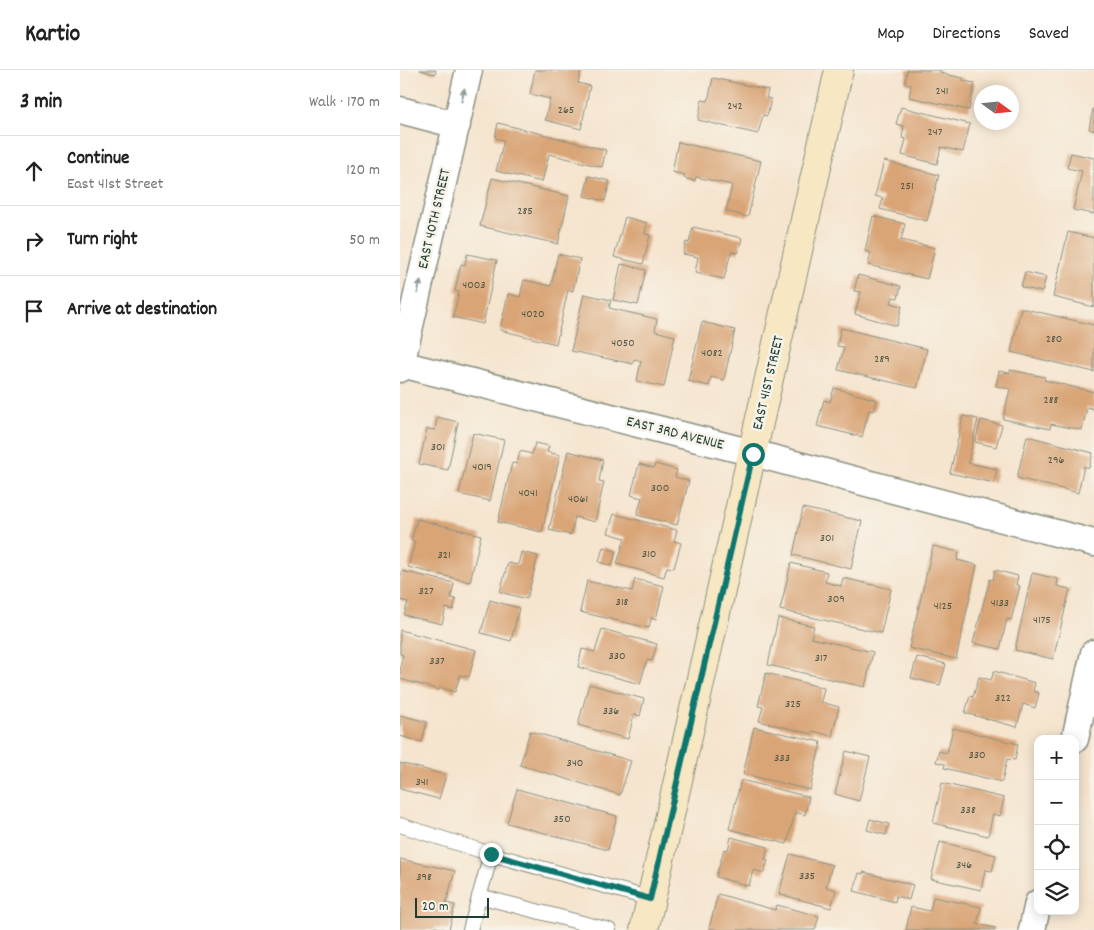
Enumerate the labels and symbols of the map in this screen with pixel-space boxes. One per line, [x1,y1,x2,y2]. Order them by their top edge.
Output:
house number: 241 [936,83,948,100]
north arrow [974,85,1019,130]
one-way arrow [460,86,468,102]
house number: 242 [727,98,743,115]
house number: 265 [558,102,574,119]
house number: 247 [928,124,943,141]
street label: EAST 40TH STREET [413,167,457,271]
house number: 251 [900,178,914,195]
house number: 285 [517,203,533,220]
house number: 4003 [462,277,486,294]
one-way arrow [415,279,423,295]
house number: 4020 [521,306,545,323]
house number: 280 [1046,331,1062,348]
street label: EAST 41ST STREET [747,334,791,432]
house number: 4050 [611,335,635,352]
house number: 4082 [701,345,723,362]
house number: 289 [874,351,890,368]
house number: 288 [1044,392,1059,409]
street label: EAST 3RD AVENUE [624,411,726,457]
house number: 301 [431,439,445,456]
route start [742,443,765,466]
house number: 296 [1048,452,1064,469]
house number: 4019 [472,459,492,476]
house number: 300 [651,480,669,497]
house number: 4041 [518,485,538,502]
house number: 4061 [568,491,588,508]
house number: 301 [820,530,834,547]
house number: 310 [642,546,656,563]
house number: 321 [437,547,451,564]
house number: 327 [418,583,434,600]
house number: 309 [827,591,845,608]
house number: 318 [616,594,629,611]
house number: 4133 [991,595,1009,612]
house number: 4125 [934,598,952,615]
house number: 4175 [1033,612,1051,629]
house number: 330 [608,648,626,665]
house number: 317 [815,650,828,667]
house number: 337 [429,653,445,670]
house number: 322 [995,690,1011,707]
house number: 325 [785,696,801,713]
house number: 336 [603,703,619,720]
house number: 330 [968,747,986,764]
house number: 333 [774,750,790,767]
house number: 340 [567,755,583,772]
house number: 341 [416,774,428,791]
house number: 338 [960,802,976,819]
house number: 350 [553,811,571,828]
route end [480,843,503,866]
house number: 346 [956,857,972,874]
house number: 335 [799,868,815,885]
house number: 398 [416,869,432,886]
scale bar [415,895,489,918]

